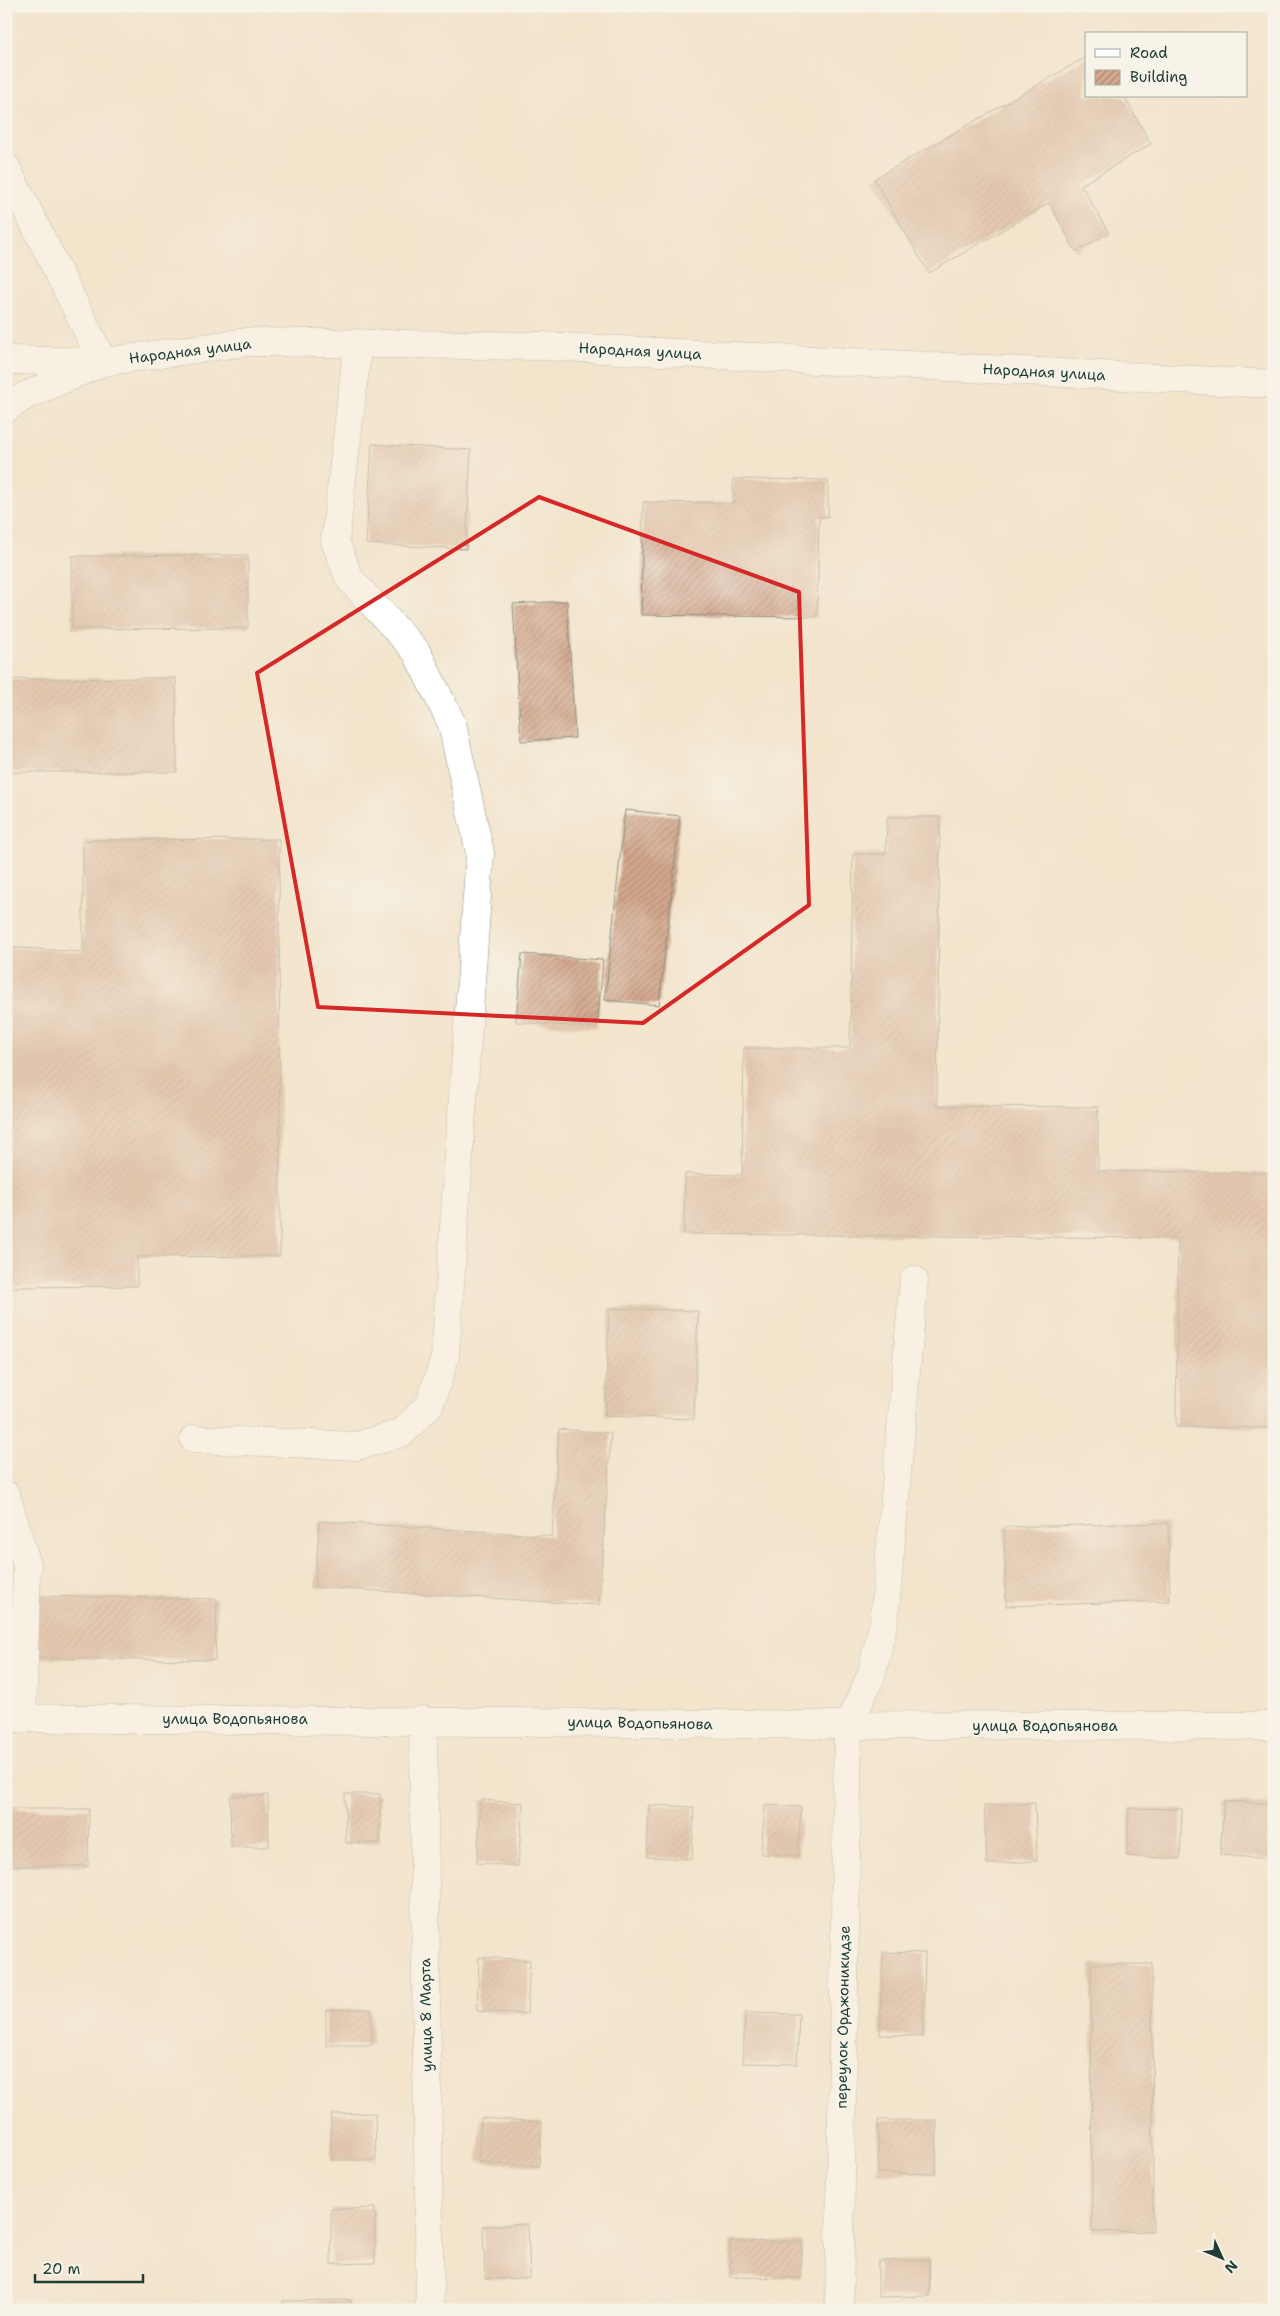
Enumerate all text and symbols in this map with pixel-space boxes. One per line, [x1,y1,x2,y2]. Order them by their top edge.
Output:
legend [1085,32,1248,98]
text: Road [1130,43,1168,63]
text: Building [1130,67,1187,87]
street label: Народная улица [128,333,253,368]
street label: Народная улица [578,338,703,364]
street label: Народная улица [982,359,1107,385]
street label: улица Водопьянова [162,1709,308,1729]
street label: улица Водопьянова [567,1712,714,1734]
street label: улица Водопьянова [972,1716,1118,1736]
street label: переулок Орджоникидзе [831,1925,855,2109]
street label: улица 8 Марта [415,1957,437,2072]
north arrow [1198,2234,1248,2284]
scale bar [35,2251,142,2283]
text: N [1221,2257,1242,2277]
text: 20 m [42,2259,81,2279]

